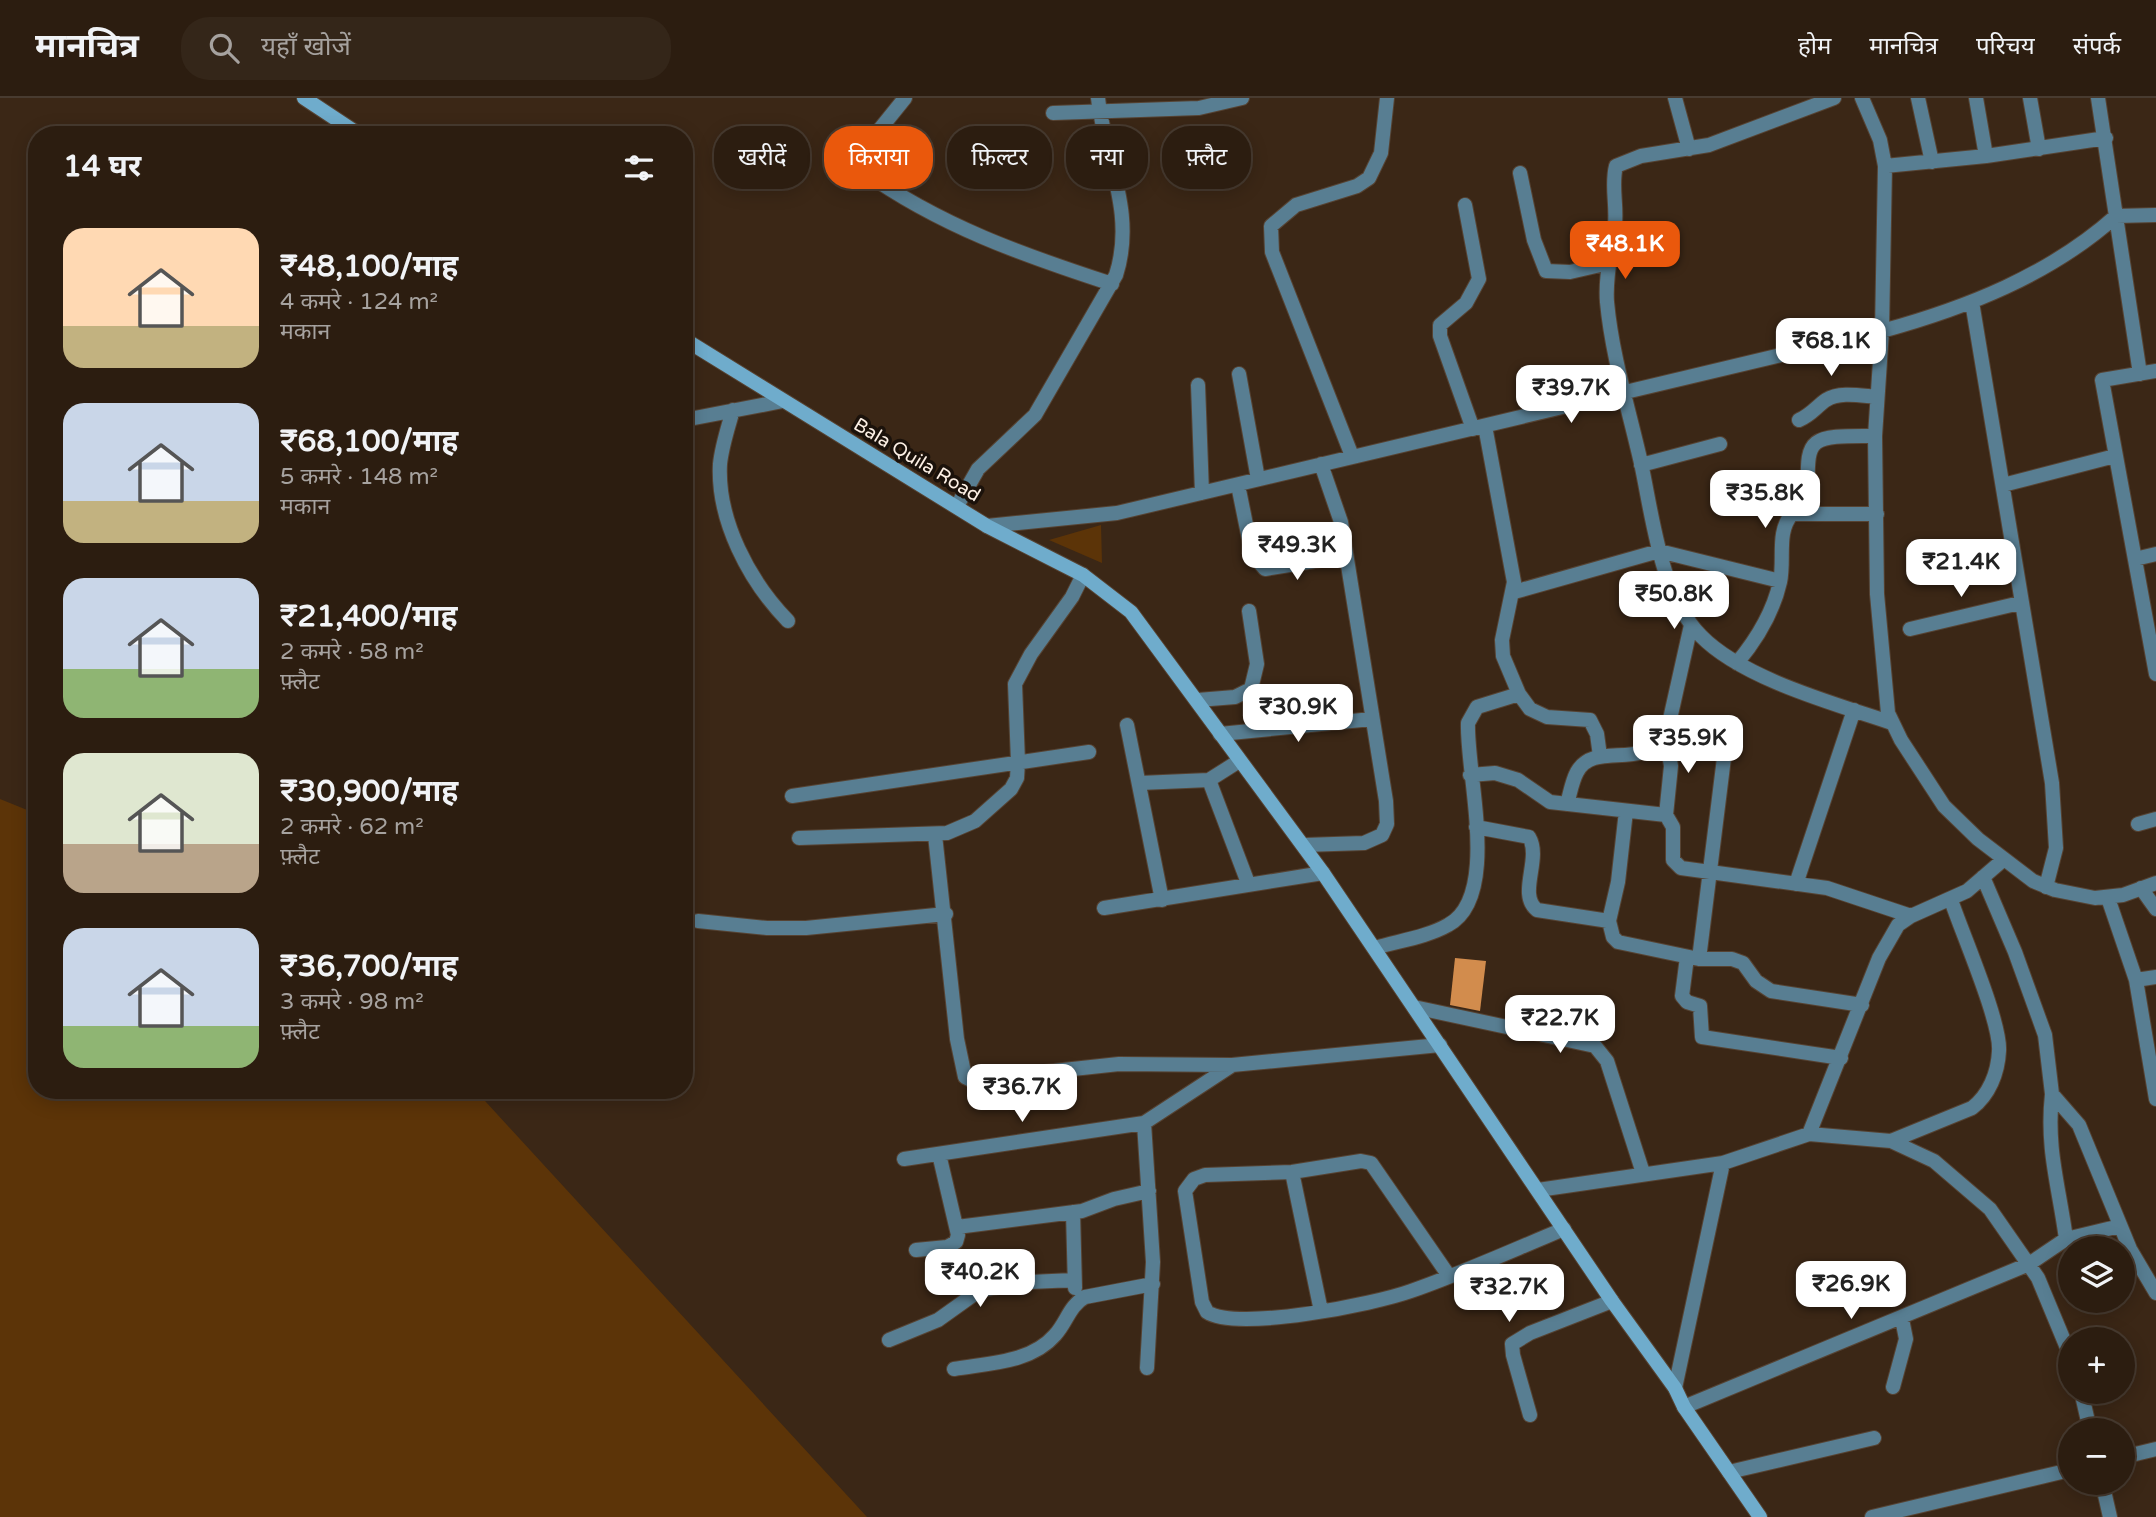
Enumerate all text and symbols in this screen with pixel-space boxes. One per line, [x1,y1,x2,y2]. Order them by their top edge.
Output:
search box [181,17,671,80]
text: मानचित्र [35,27,139,66]
icon: search [205,29,243,67]
text: यहाँ खोजें [261,31,351,62]
text: होम [1798,32,1831,61]
text: मानचित्र [1869,32,1938,61]
text: परिचय [1976,32,2035,61]
text: संपर्क [2073,32,2121,61]
chip: खरीदें [714,126,810,189]
chip: किराया [824,126,933,189]
chip: फ़िल्टर [947,126,1052,189]
chip: नया [1066,126,1148,189]
chip: फ़्लैट [1162,126,1251,189]
text: 14 घर [63,148,141,185]
icon: filters [620,149,658,187]
pin: ₹48.1K [1568,222,1682,281]
text: ₹48.1K [1586,230,1664,258]
text: ₹48,100/माह [280,248,458,285]
icon: home [119,256,203,340]
text: 4 कमरे · 124 m² [280,288,438,316]
text: मकान [280,318,330,346]
pin: ₹68.1K [1774,318,1888,378]
text: ₹68.1K [1792,327,1870,355]
pin: ₹39.7K [1514,366,1628,425]
text: ₹39.7K [1532,374,1610,402]
street label: Bala Quila Road [850,414,984,506]
text: ₹68,100/माह [280,423,458,460]
icon: home [119,431,203,515]
text: 5 कमरे · 148 m² [280,463,438,491]
pin: ₹35.8K [1708,470,1822,530]
text: ₹35.8K [1726,479,1804,507]
text: मकान [280,493,330,521]
pin: ₹49.3K [1240,522,1354,582]
text: ₹49.3K [1258,531,1336,559]
pin: ₹21.4K [1904,540,2018,599]
text: ₹21.4K [1922,548,2000,576]
pin: ₹50.8K [1617,572,1731,631]
text: ₹50.8K [1635,580,1713,608]
text: ₹21,400/माह [280,598,458,635]
icon: home [119,606,203,690]
text: 2 कमरे · 58 m² [280,638,424,666]
text: फ़्लैट [280,668,320,696]
pin: ₹30.9K [1241,684,1355,744]
text: ₹30.9K [1259,693,1337,721]
pin: ₹35.9K [1631,716,1745,775]
text: ₹35.9K [1649,724,1727,752]
text: ₹30,900/माह [280,773,458,810]
icon: home [119,781,203,865]
text: 2 कमरे · 62 m² [280,813,424,841]
text: फ़्लैट [280,843,320,871]
text: ₹36,700/माह [280,948,458,985]
icon: home [119,956,203,1040]
text: 3 कमरे · 98 m² [280,988,424,1016]
pin: ₹22.7K [1503,996,1617,1055]
text: ₹22.7K [1521,1004,1599,1032]
text: फ़्लैट [280,1018,320,1046]
pin: ₹36.7K [965,1065,1079,1124]
text: ₹36.7K [983,1073,1061,1101]
map controls [2058,1236,2135,1495]
button: layers [2058,1236,2135,1313]
pin: ₹40.2K [923,1250,1037,1309]
text: ₹40.2K [941,1258,1019,1286]
pin: ₹26.9K [1794,1262,1908,1321]
pin: ₹32.7K [1452,1264,1566,1324]
text: ₹26.9K [1812,1270,1890,1298]
text: ₹32.7K [1470,1273,1548,1301]
button: + [2058,1327,2135,1404]
button: − [2058,1418,2135,1495]

